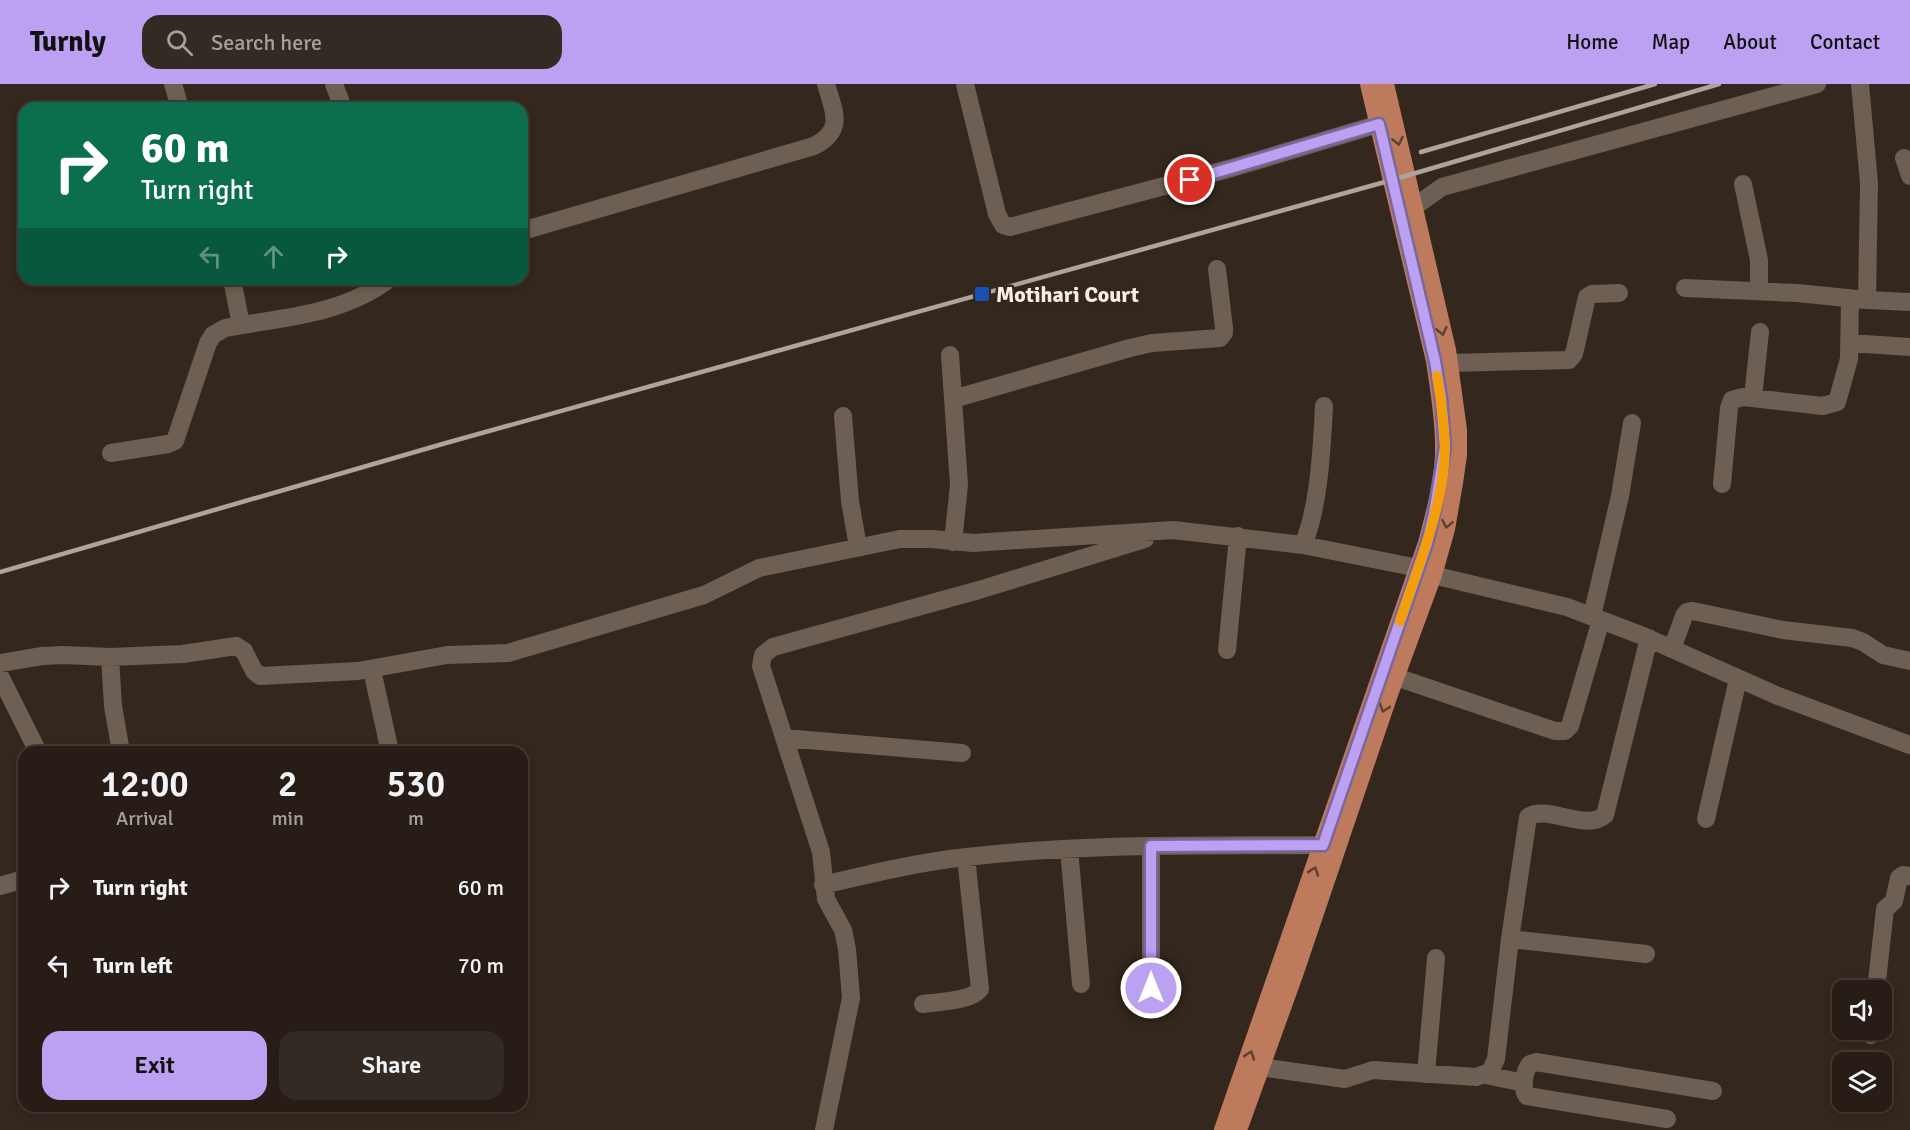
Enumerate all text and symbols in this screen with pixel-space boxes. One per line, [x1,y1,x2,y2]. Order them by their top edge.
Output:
search box [142,15,562,69]
text: Turnly [30,25,106,59]
icon: search [163,26,196,59]
text: Search here [211,29,322,56]
text: Home [1566,29,1619,55]
text: Map [1652,29,1690,55]
text: About [1723,29,1777,55]
text: Contact [1810,29,1880,55]
text: 60 m [141,123,230,174]
icon: right [42,126,120,204]
one-way arrow [1391,136,1404,146]
pin [1164,154,1215,205]
icon: arrive [1173,163,1206,196]
text: Turn right [141,174,254,207]
icon: left [194,240,227,273]
icon: ahead [257,240,290,273]
icon: right [320,240,353,273]
place label: Motihari Court [996,281,1139,308]
marker: Motihari Court [973,285,991,303]
one-way arrow [1435,326,1448,336]
one-way arrow [1441,518,1454,528]
one-way arrow [1379,702,1392,713]
text: 12:00 [101,762,189,807]
text: 2 [278,762,298,807]
text: 530 [387,762,445,807]
text: Arrival [116,806,174,831]
text: min [272,806,304,831]
text: m [408,806,424,831]
one-way arrow [1306,866,1319,877]
icon: right [42,871,75,904]
text: Turn right [93,874,188,901]
text: 60 m [458,874,504,901]
icon: left [42,949,75,982]
text: Turn left [93,952,173,979]
text: 70 m [458,952,504,979]
position arrow [1119,956,1183,1020]
map controls [1832,980,1892,1112]
button: sound [1832,980,1892,1040]
button: Exit [42,1031,267,1100]
button: Share [279,1031,504,1100]
one-way arrow [1243,1050,1256,1061]
button: layers [1832,1052,1892,1112]

